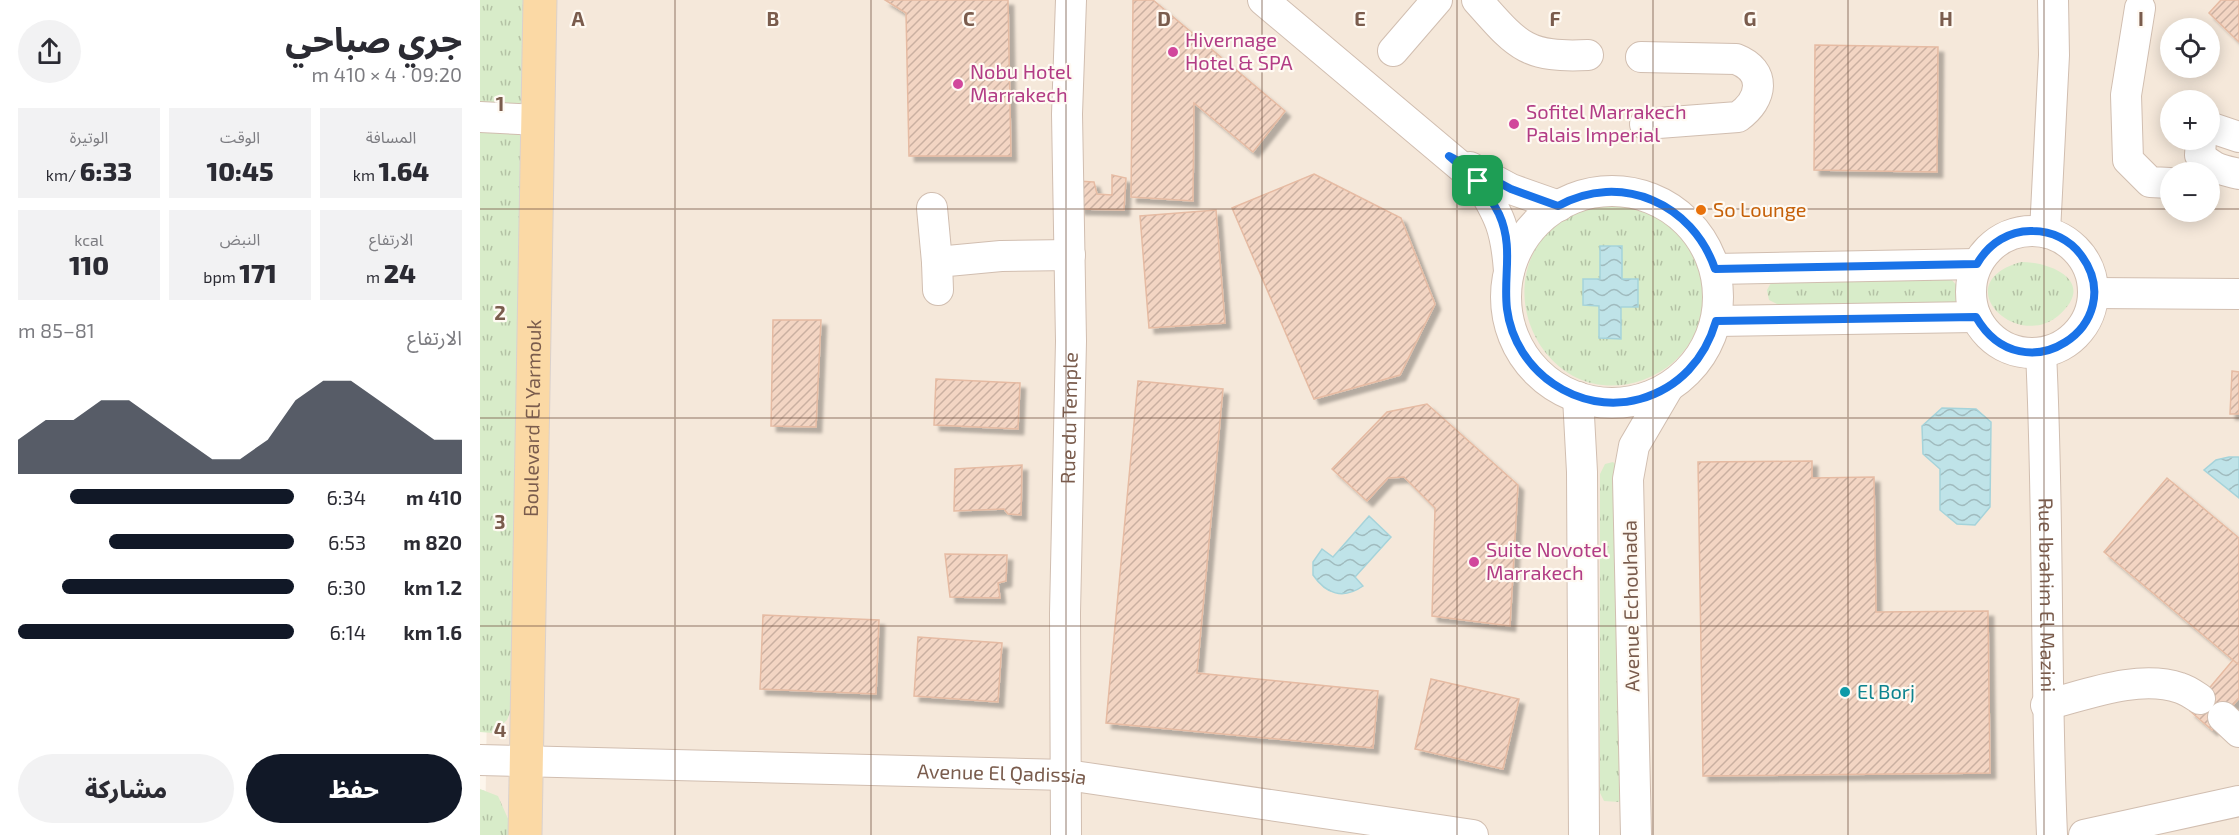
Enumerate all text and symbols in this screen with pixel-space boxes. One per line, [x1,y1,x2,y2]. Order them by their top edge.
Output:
text: A [571,6,585,30]
text: B [767,6,779,30]
text: C [963,6,975,30]
text: D [1157,6,1171,30]
text: E [1354,6,1366,30]
text: F [1549,6,1561,30]
text: G [1744,6,1756,30]
text: H [1939,6,1953,30]
text: I [2138,6,2144,30]
map controls [2160,18,2220,222]
button: locate [2160,18,2220,78]
text: جري صباحي [285,19,462,59]
button: share [18,20,81,83]
place label: Hivernage Hotel & SPA [1185,27,1293,74]
marker: Hivernage Hotel & SPA [1166,45,1180,59]
place label: Nobu Hotel Marrakech [970,59,1072,106]
text: 09:20 · 4 × 410 m [312,62,462,86]
marker: Nobu Hotel Marrakech [951,77,965,91]
button: + [2160,90,2220,150]
text: 1 [496,91,504,115]
place label: Sofitel Marrakech Palais Imperial [1526,99,1687,146]
marker: Sofitel Marrakech Palais Imperial [1507,117,1521,131]
text: الوتيرة [70,127,108,146]
text: الوقت [220,127,260,146]
text: المسافة [366,127,416,146]
text: 6:33 [80,155,132,186]
text: 10:45 [207,155,273,186]
text: 1.64 [378,155,429,186]
pin [1452,155,1503,206]
button: − [2160,162,2220,222]
icon: arrive [1461,164,1494,197]
text: /km [46,165,80,184]
text: km [353,165,378,184]
place label: So Lounge [1713,197,1806,221]
marker: So Lounge [1694,203,1708,217]
text: النبض [220,229,260,248]
text: الارتفاع [369,229,413,248]
text: kcal [74,230,104,249]
text: 110 [69,249,109,280]
text: 171 [239,257,277,288]
text: 24 [384,257,416,288]
text: bpm [203,267,239,286]
text: m [366,267,384,286]
text: 2 [494,300,506,324]
text: 81–85 m [18,318,95,342]
street label: Boulevard El Yarmouk [518,319,545,517]
text: الارتفاع [407,325,462,349]
street label: Rue du Temple [1055,352,1082,484]
text: 6:34 [326,485,366,509]
text: 410 m [406,485,462,509]
street label: Rue Ibrahim El Mazini [2035,497,2061,692]
text: 3 [494,509,506,533]
street label: Avenue Echouhada [1617,520,1643,692]
text: 6:53 [328,530,366,554]
text: 820 m [403,530,462,554]
place label: Suite Novotel Marrakech [1486,537,1608,584]
marker: Suite Novotel Marrakech [1467,555,1481,569]
text: 6:30 [327,575,366,599]
text: 1.2 km [404,575,462,599]
text: 6:14 [330,620,366,644]
text: 1.6 km [404,620,462,644]
place label: El Borj [1857,679,1915,703]
marker: El Borj [1838,685,1852,699]
text: 4 [494,717,507,741]
button: مشاركة [18,754,234,823]
button: حفظ [246,754,462,823]
street label: Avenue El Qadissia [917,758,1088,789]

